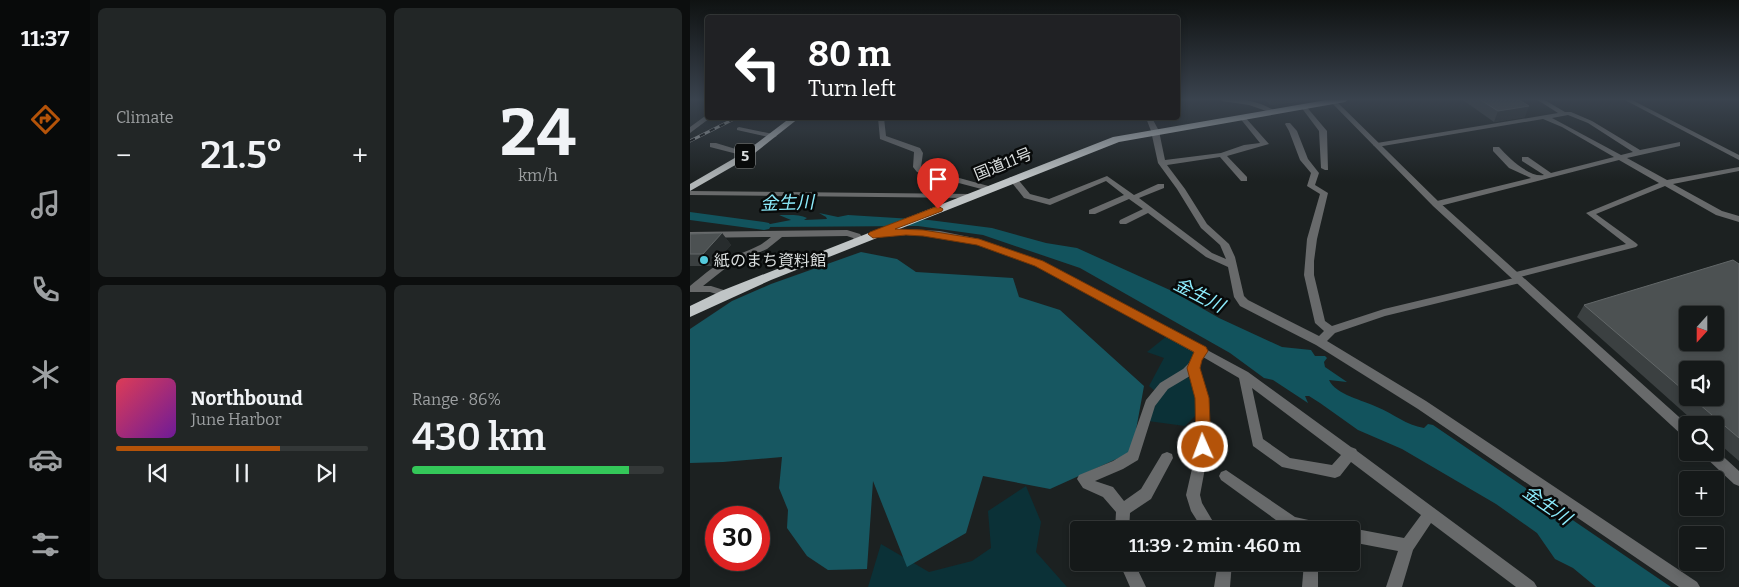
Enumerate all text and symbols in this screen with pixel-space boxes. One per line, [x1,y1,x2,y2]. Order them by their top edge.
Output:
text: 11:37 [21,25,69,52]
text: 80 m [808,33,891,75]
icon: left [725,35,790,100]
text: Turn left [808,75,896,102]
text: 24 [500,94,576,172]
icon: directions [28,102,63,137]
text: Climate [116,108,174,127]
text: 21.5° [200,132,283,178]
text: − [116,139,131,172]
text: + [352,139,368,172]
road number: 5 [735,144,755,168]
street label: 国道11号 [971,144,1035,184]
pin [917,158,959,209]
icon: arrive [924,165,952,193]
text: km/h [518,166,558,185]
icon: music [28,187,63,222]
water label: 金生川 [760,191,816,215]
place label: 紙のまち資料館 [714,251,826,270]
marker: 紙のまち資料館 [698,254,710,266]
icon: phone [28,272,63,307]
water label: 金生川 [1170,273,1230,318]
north arrow [1679,306,1724,351]
map controls [1679,306,1724,571]
icon: climate [28,357,63,392]
button: sound [1679,361,1724,406]
text: Northbound [191,387,303,410]
text: Range · 86% [412,390,501,409]
text: June Harbor [191,410,282,429]
text: 430 km [412,414,546,460]
button: search [1679,416,1724,461]
position arrow [1176,420,1228,472]
icon: car [28,442,63,477]
icon: previous [144,459,172,487]
icon: pause [228,459,256,487]
icon: next [312,459,340,487]
button: + [1679,471,1724,516]
water label: 金生川 [1519,481,1577,531]
speed limit sign: 30 [705,506,770,571]
button: − [1679,526,1724,571]
icon: filters [28,527,63,562]
text: 11:39 · 2 min · 460 m [1129,534,1301,557]

